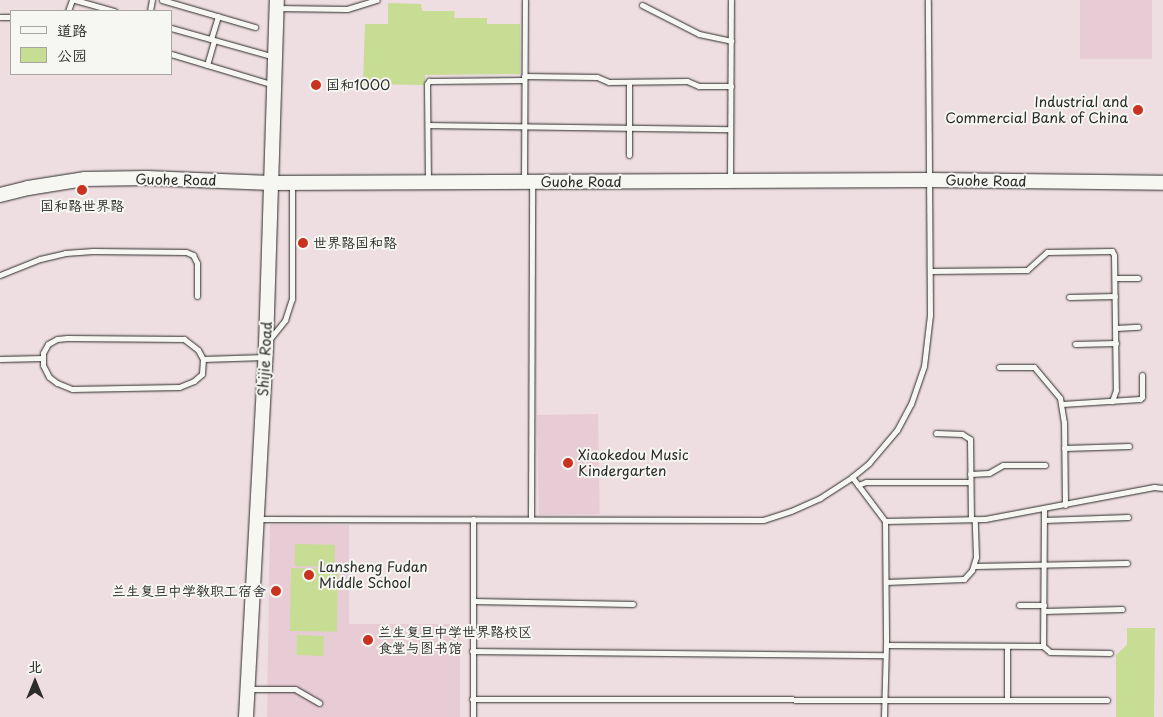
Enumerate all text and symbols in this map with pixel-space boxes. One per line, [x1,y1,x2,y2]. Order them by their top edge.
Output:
legend [10,10,172,75]
text: 道路 [57,18,87,41]
text: 公园 [57,43,87,66]
place label: 国和1000 [326,77,390,93]
marker: 国和1000 [310,79,322,91]
place label: Industrial and Commercial Bank of China [945,94,1128,126]
marker: Industrial and Commercial Bank of China [1132,104,1144,116]
street label: Guohe Road [135,171,217,189]
street label: Guohe Road [945,172,1027,190]
street label: Guohe Road [540,174,622,190]
marker: 国和路世界路 [76,184,88,196]
place label: 国和路世界路 [40,198,124,214]
place label: 世界路国和路 [313,235,397,251]
marker: 世界路国和路 [297,237,309,249]
street label: Shijie Road [255,322,275,396]
place label: Xiaokedou Music Kindergarten [578,447,689,480]
marker: Xiaokedou Music Kindergarten [562,457,574,469]
place label: Lansheng Fudan Middle School [319,559,428,592]
marker: Lansheng Fudan Middle School [303,569,315,581]
place label: 兰生复旦中学教职工宿舍 [112,583,266,599]
marker: 兰生复旦中学教职工宿舍 [270,585,282,597]
place label: 兰生复旦中学世界路校区 食堂与图书馆 [378,624,532,656]
marker: 兰生复旦中学世界路校区 食堂与图书馆 [362,634,374,646]
text: 北 [28,656,42,677]
north arrow [10,657,60,707]

